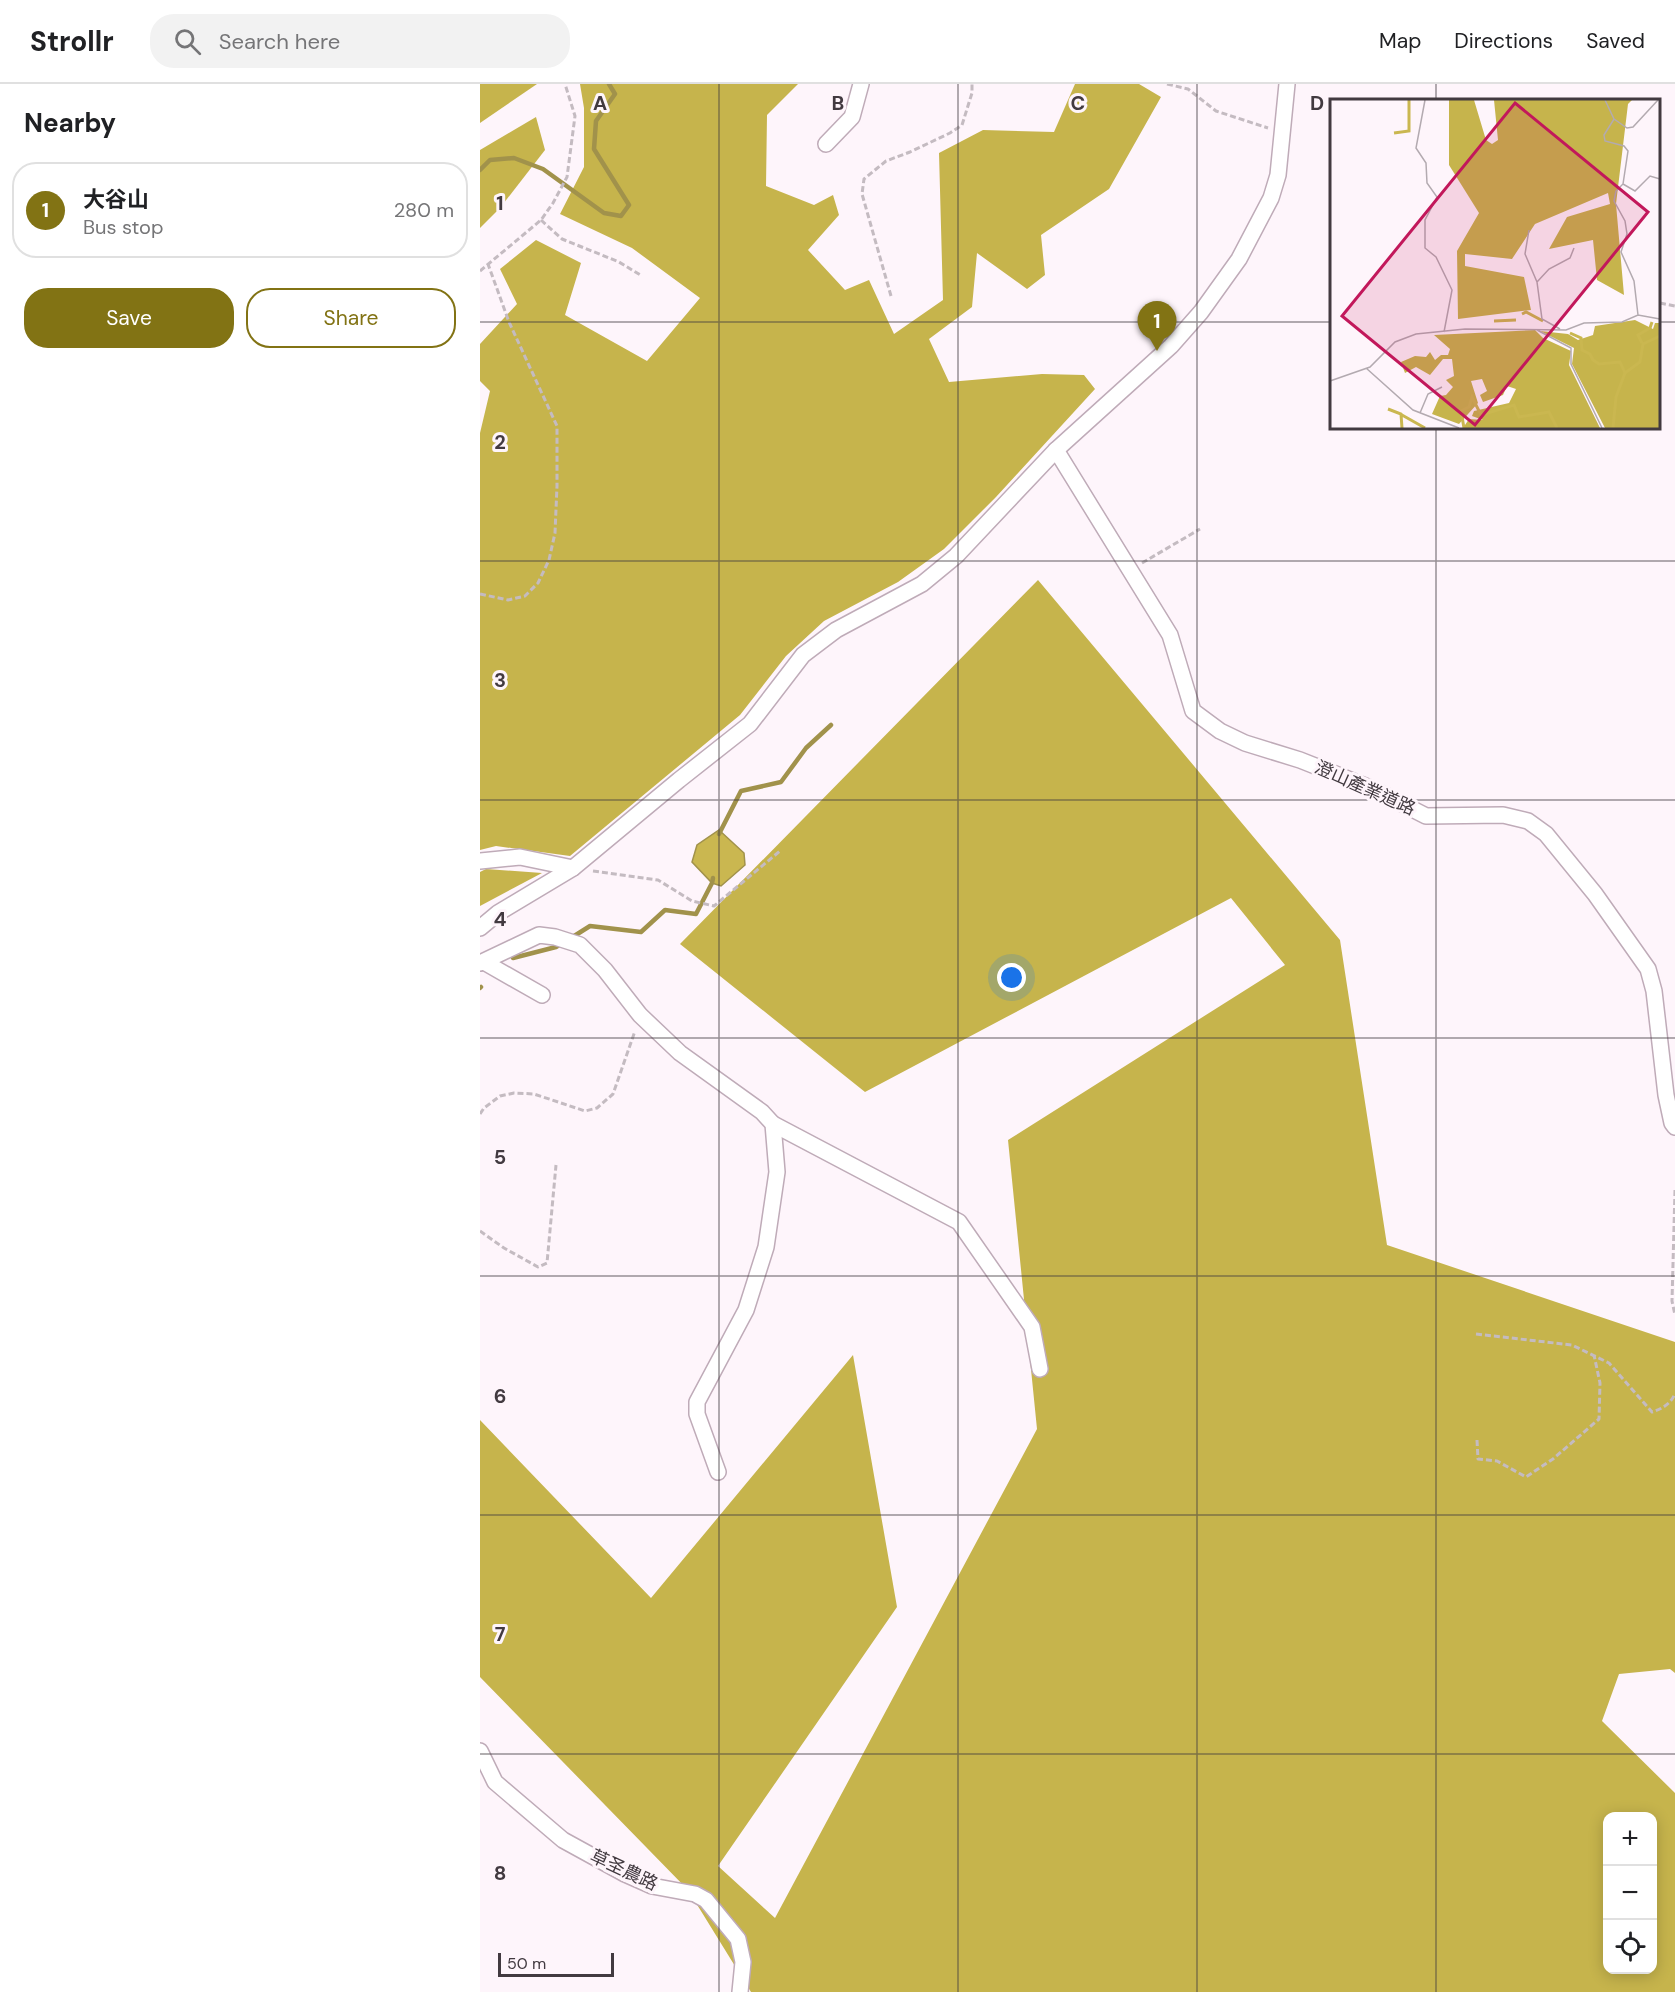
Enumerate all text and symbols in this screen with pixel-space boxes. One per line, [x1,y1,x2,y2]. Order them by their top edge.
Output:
search box [150,14,570,68]
text: Strollr [30,23,114,60]
icon: search [171,25,204,58]
text: Search here [219,27,340,56]
text: Map [1379,27,1421,55]
text: Directions [1454,27,1553,55]
text: Saved [1586,27,1645,55]
text: A [593,90,607,116]
text: B [832,90,844,116]
text: C [1071,90,1085,116]
text: D [1310,90,1324,116]
inset map [1330,99,1660,429]
text: Nearby [24,106,116,140]
text: 大谷山 [83,185,149,214]
text: 1 [496,190,504,216]
text: 1 [42,197,49,223]
text: 280 m [394,197,454,223]
text: Bus stop [83,214,163,240]
button: Save [24,288,234,348]
button: Share [246,288,456,348]
pin: 1 [1138,302,1176,351]
text: 2 [494,429,506,455]
text: 3 [494,667,506,693]
street label: 澄山產業道路 [1311,755,1419,821]
text: 4 [494,906,507,932]
your location [997,963,1026,992]
text: 5 [494,1144,506,1170]
text: 6 [494,1383,506,1409]
text: 7 [495,1621,506,1647]
map controls [1603,1812,1657,1974]
button: + [1603,1812,1657,1866]
street label: 草圣農路 [586,1844,662,1896]
text: 8 [494,1860,506,1886]
button: − [1603,1866,1657,1920]
button: locate [1603,1920,1657,1974]
scale bar [498,1950,614,1978]
text: 50 m [507,1953,546,1974]

